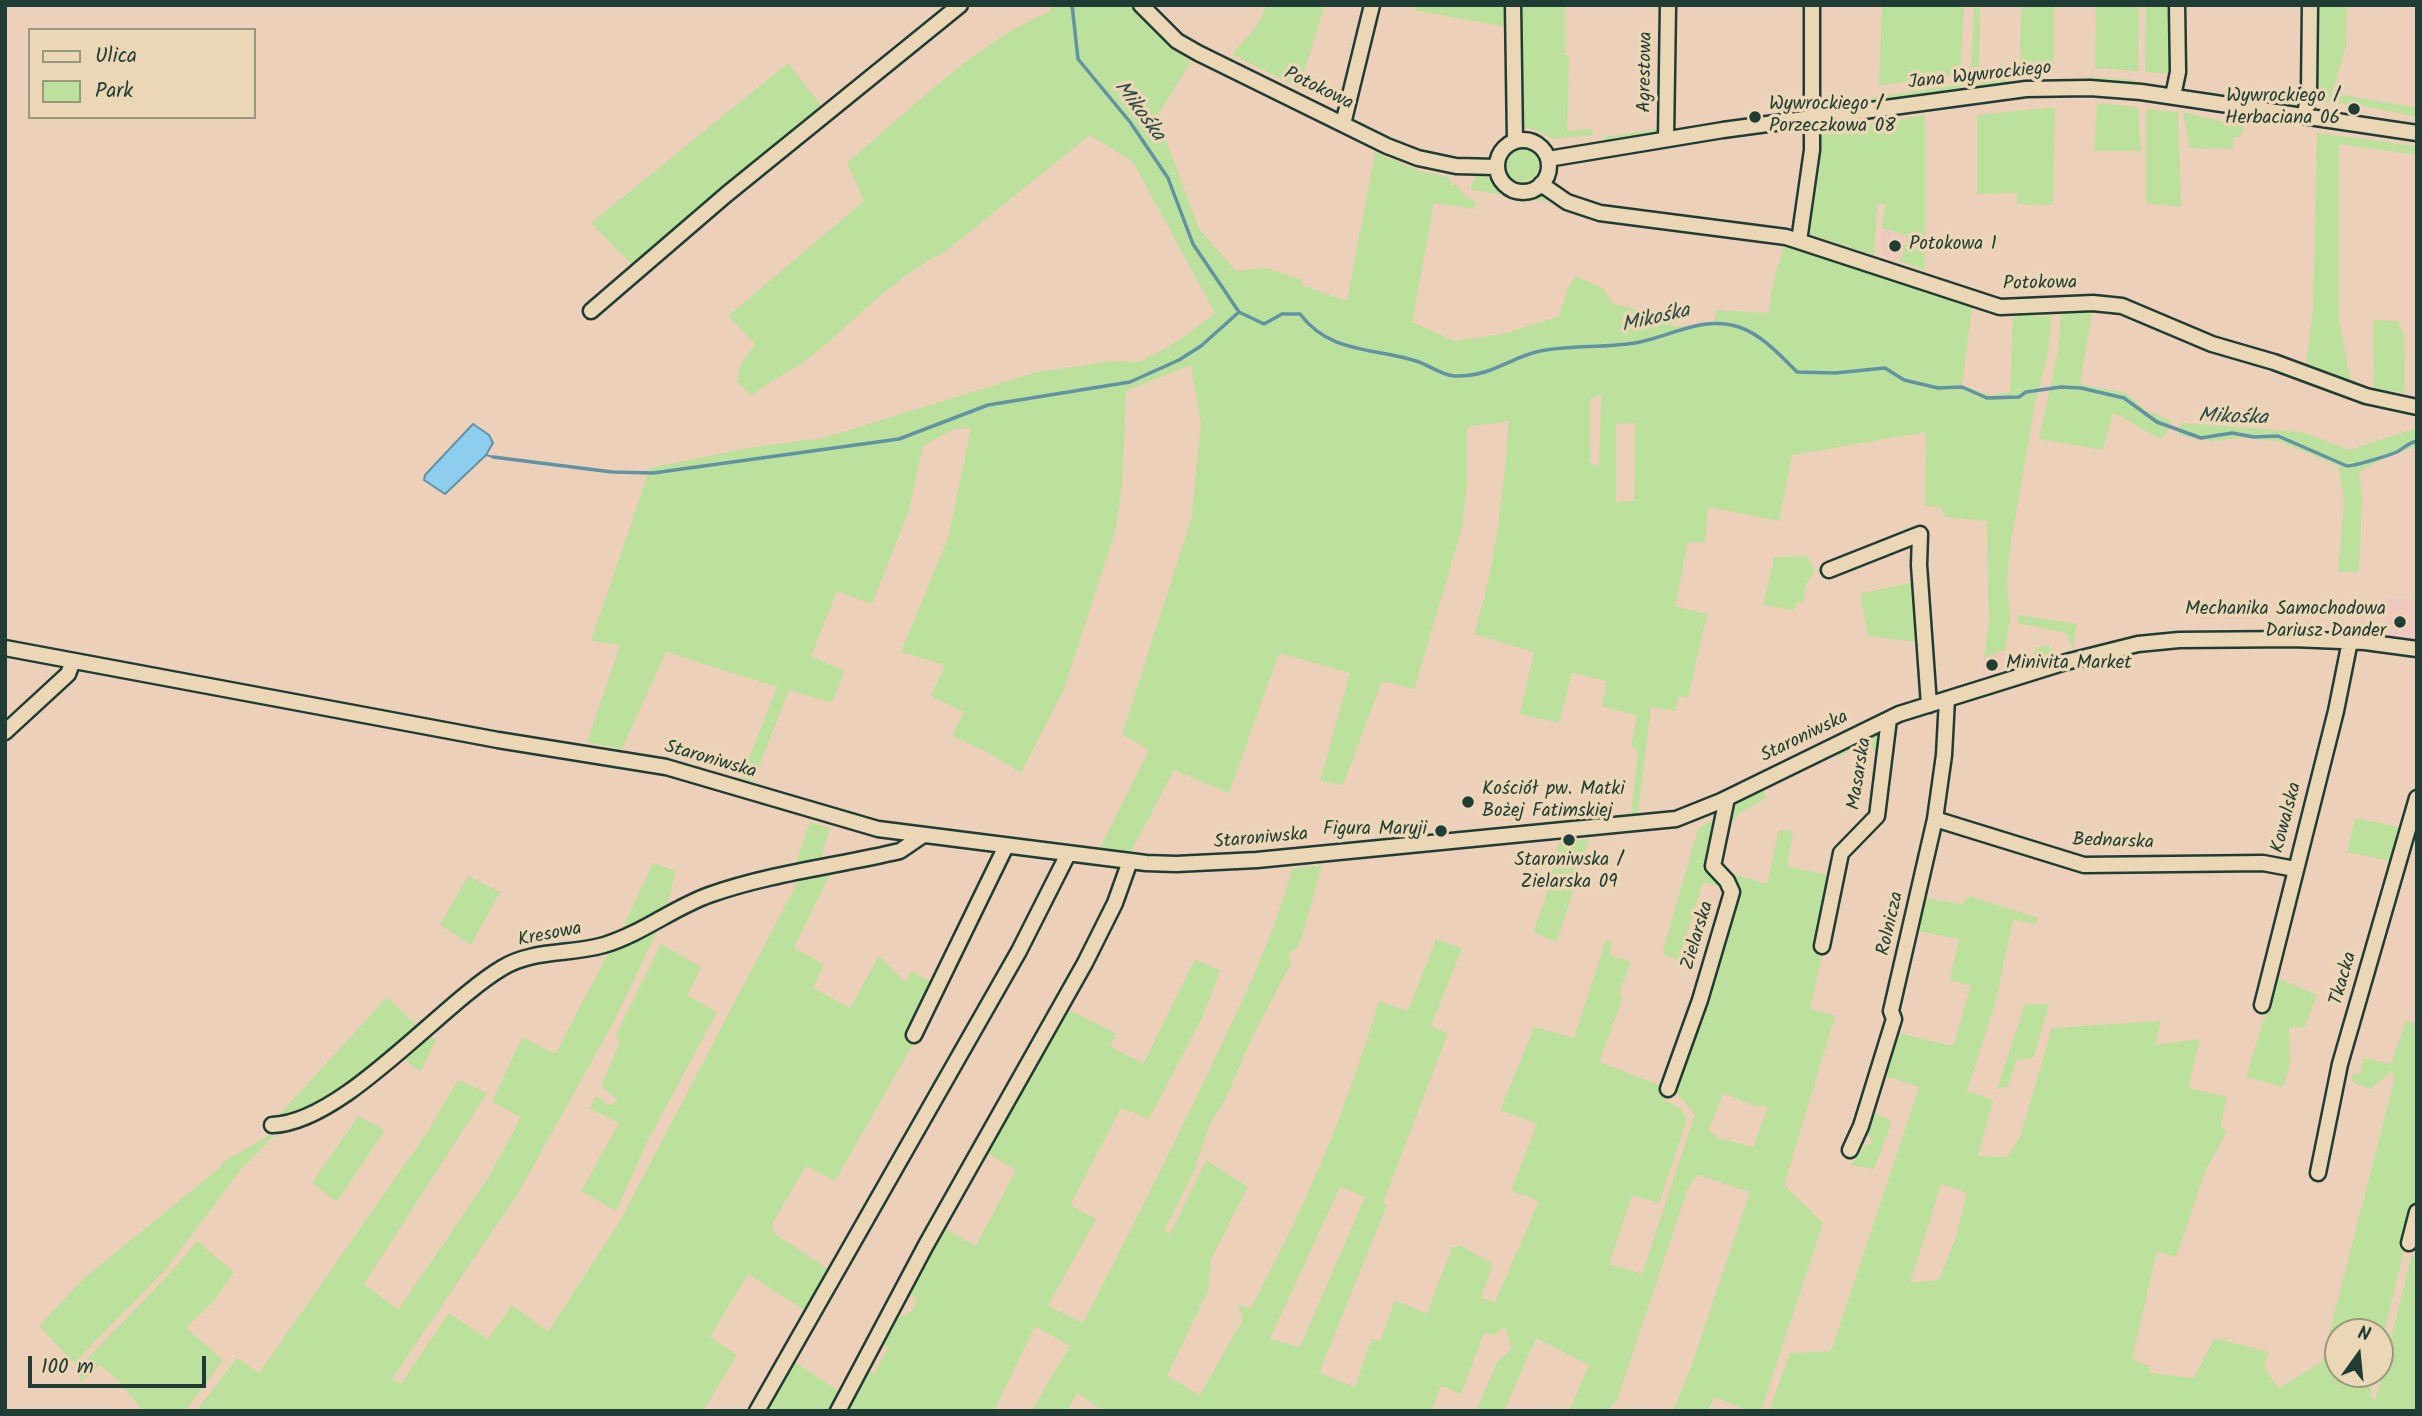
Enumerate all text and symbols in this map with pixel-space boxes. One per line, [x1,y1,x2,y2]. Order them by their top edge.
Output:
legend [28,28,256,119]
street label: Agrestowa [1635,31,1659,113]
text: Ulica [95,40,137,73]
street label: Jana Wywrockiego [1907,58,2053,96]
street label: Potokowa [1280,64,1356,116]
text: Park [95,75,133,108]
water label: Mikośka [1107,77,1169,147]
place label: Wywrockiego / Herbaciana 06 [2225,87,2340,131]
place label: Wywrockiego / Porzeczkowa 08 [1769,95,1896,139]
marker: Wywrockiego / Herbaciana 06 [2346,101,2362,117]
marker: Wywrockiego / Porzeczkowa 08 [1747,109,1763,125]
place label: Potokowa 1 [1909,235,1997,257]
marker: Potokowa 1 [1887,238,1903,254]
street label: Potokowa [2003,273,2077,297]
water label: Mikośka [1619,300,1693,340]
water label: Mikośka [2198,405,2268,433]
place label: Mechanika Samochodowa Dariusz Dander [2185,600,2386,644]
marker: Mechanika Samochodowa Dariusz Dander [2392,614,2408,630]
place label: Minivita Market [2006,654,2132,676]
marker: Minivita Market [1984,657,2000,673]
street label: Staroniwska [1757,707,1853,769]
street label: Masarska [1844,736,1878,812]
street label: Staroniwska [661,737,759,785]
place label: Kościół pw. Matki Bożej Fatimskiej [1482,780,1625,824]
street label: Kowalska [2268,780,2308,856]
marker: Kościół pw. Matki Bożej Fatimskiej [1460,794,1476,810]
place label: Figura Maryji [1323,820,1427,842]
marker: Figura Maryji [1433,823,1449,839]
street label: Staroniwska [1213,825,1309,855]
street label: Bednarska [2072,830,2154,856]
marker: Staroniwska / Zielarska 09 [1561,832,1577,848]
place label: Staroniwska / Zielarska 09 [1515,851,1623,895]
street label: Rolnicza [1874,890,1910,958]
street label: Zielarska [1678,899,1720,973]
street label: Kresowa [516,919,584,953]
street label: Tkacka [2327,950,2363,1008]
north arrow [2324,1318,2394,1388]
text: N [2354,1319,2374,1351]
scale bar [32,1342,210,1386]
text: 100 m [41,1351,94,1384]

